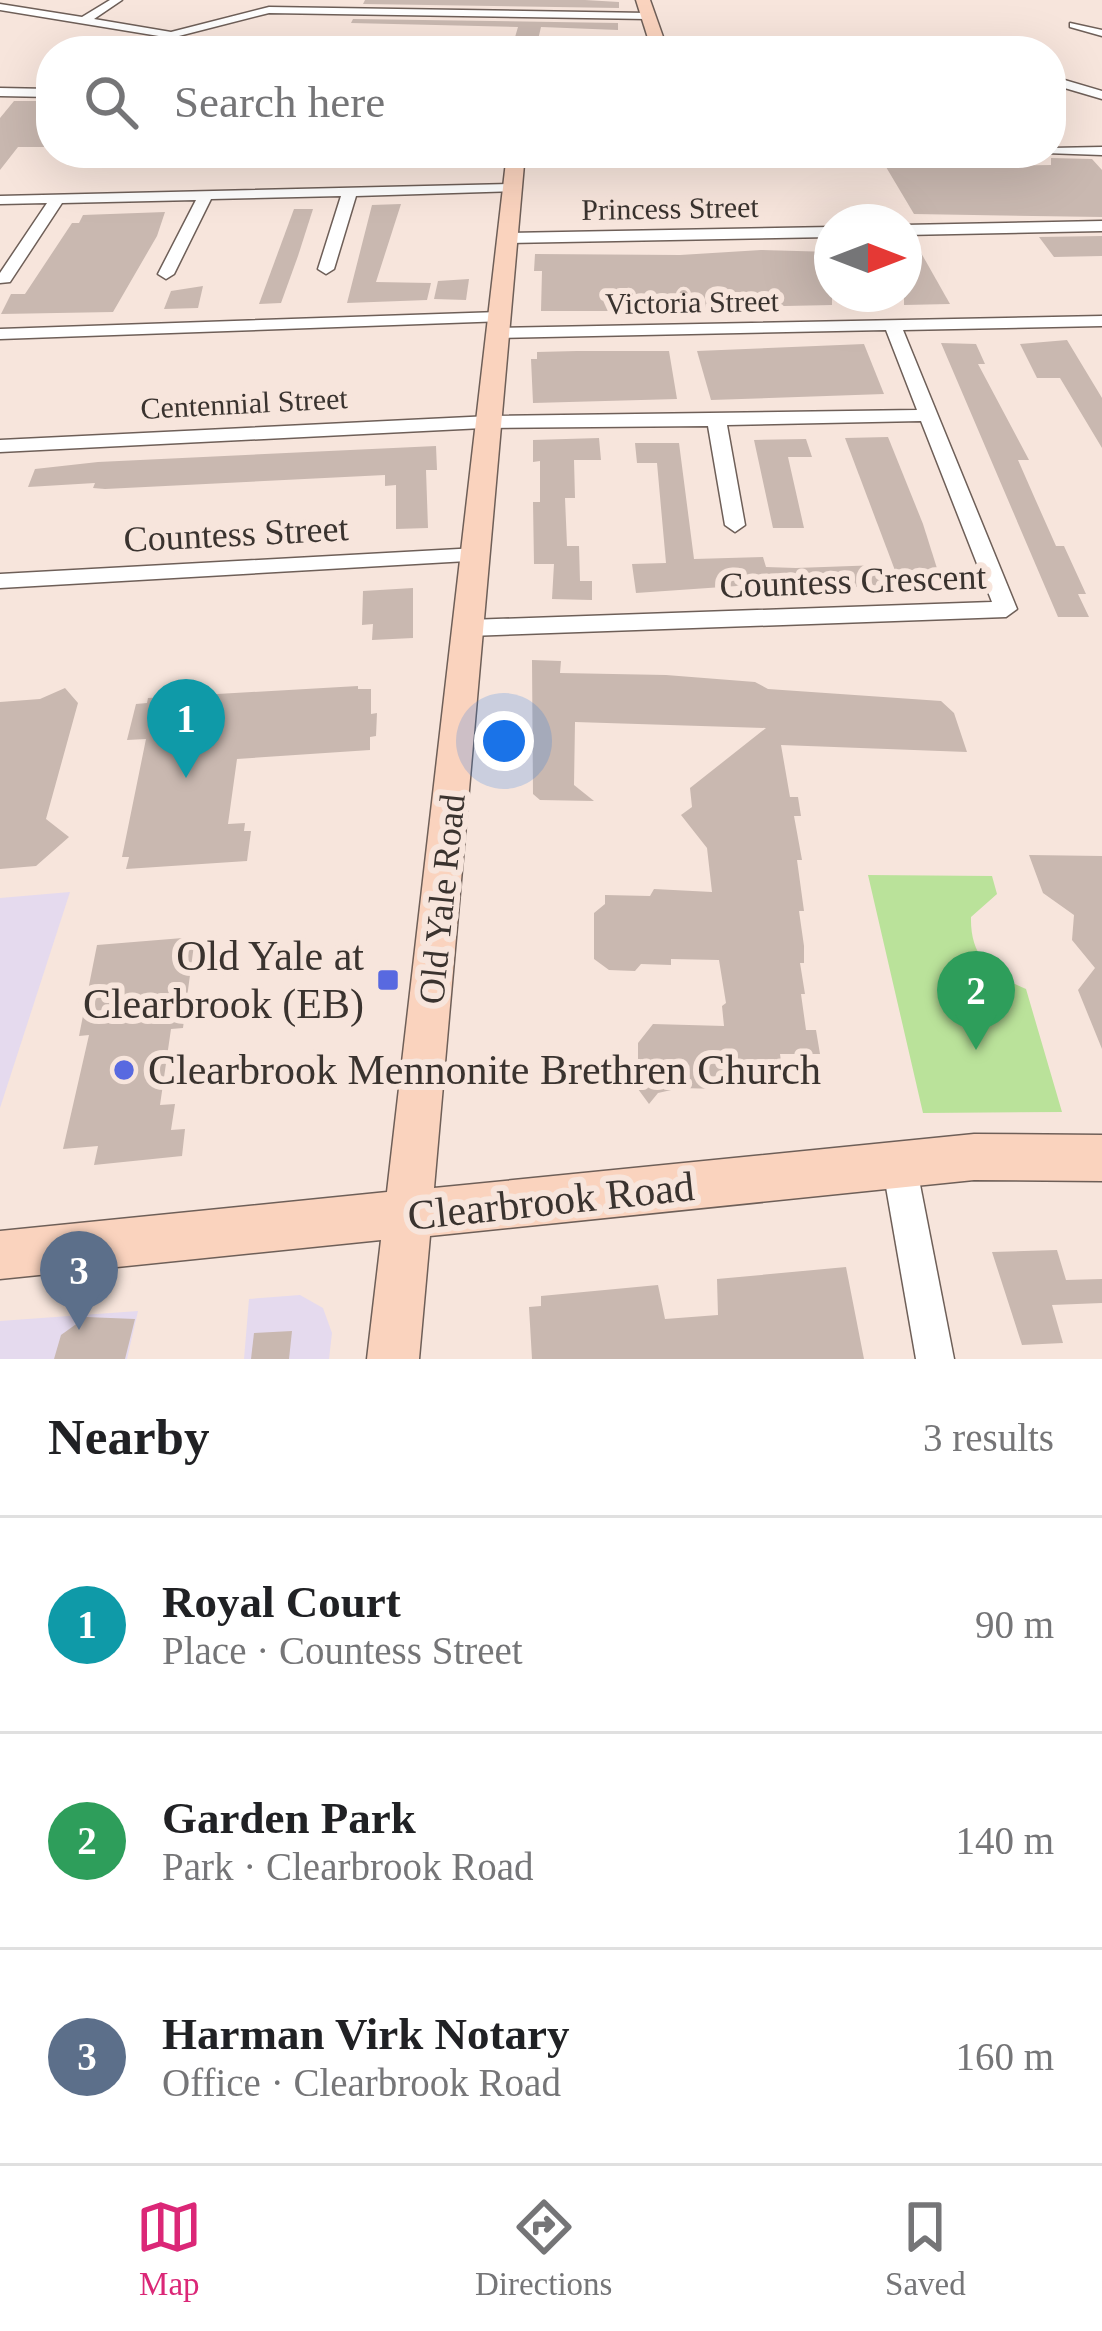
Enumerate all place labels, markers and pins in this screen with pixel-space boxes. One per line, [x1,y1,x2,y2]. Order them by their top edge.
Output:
pin: 1 [147,679,225,778]
place label: Old Yale at Clearbrook (EB) [83,933,364,1028]
pin: 2 [937,951,1015,1050]
marker: Old Yale at Clearbrook (EB) [375,967,401,993]
place label: Clearbrook Mennonite Brethren Church [148,1047,821,1093]
marker: Clearbrook Mennonite Brethren Church [111,1057,137,1083]
pin: 3 [40,1231,118,1330]

